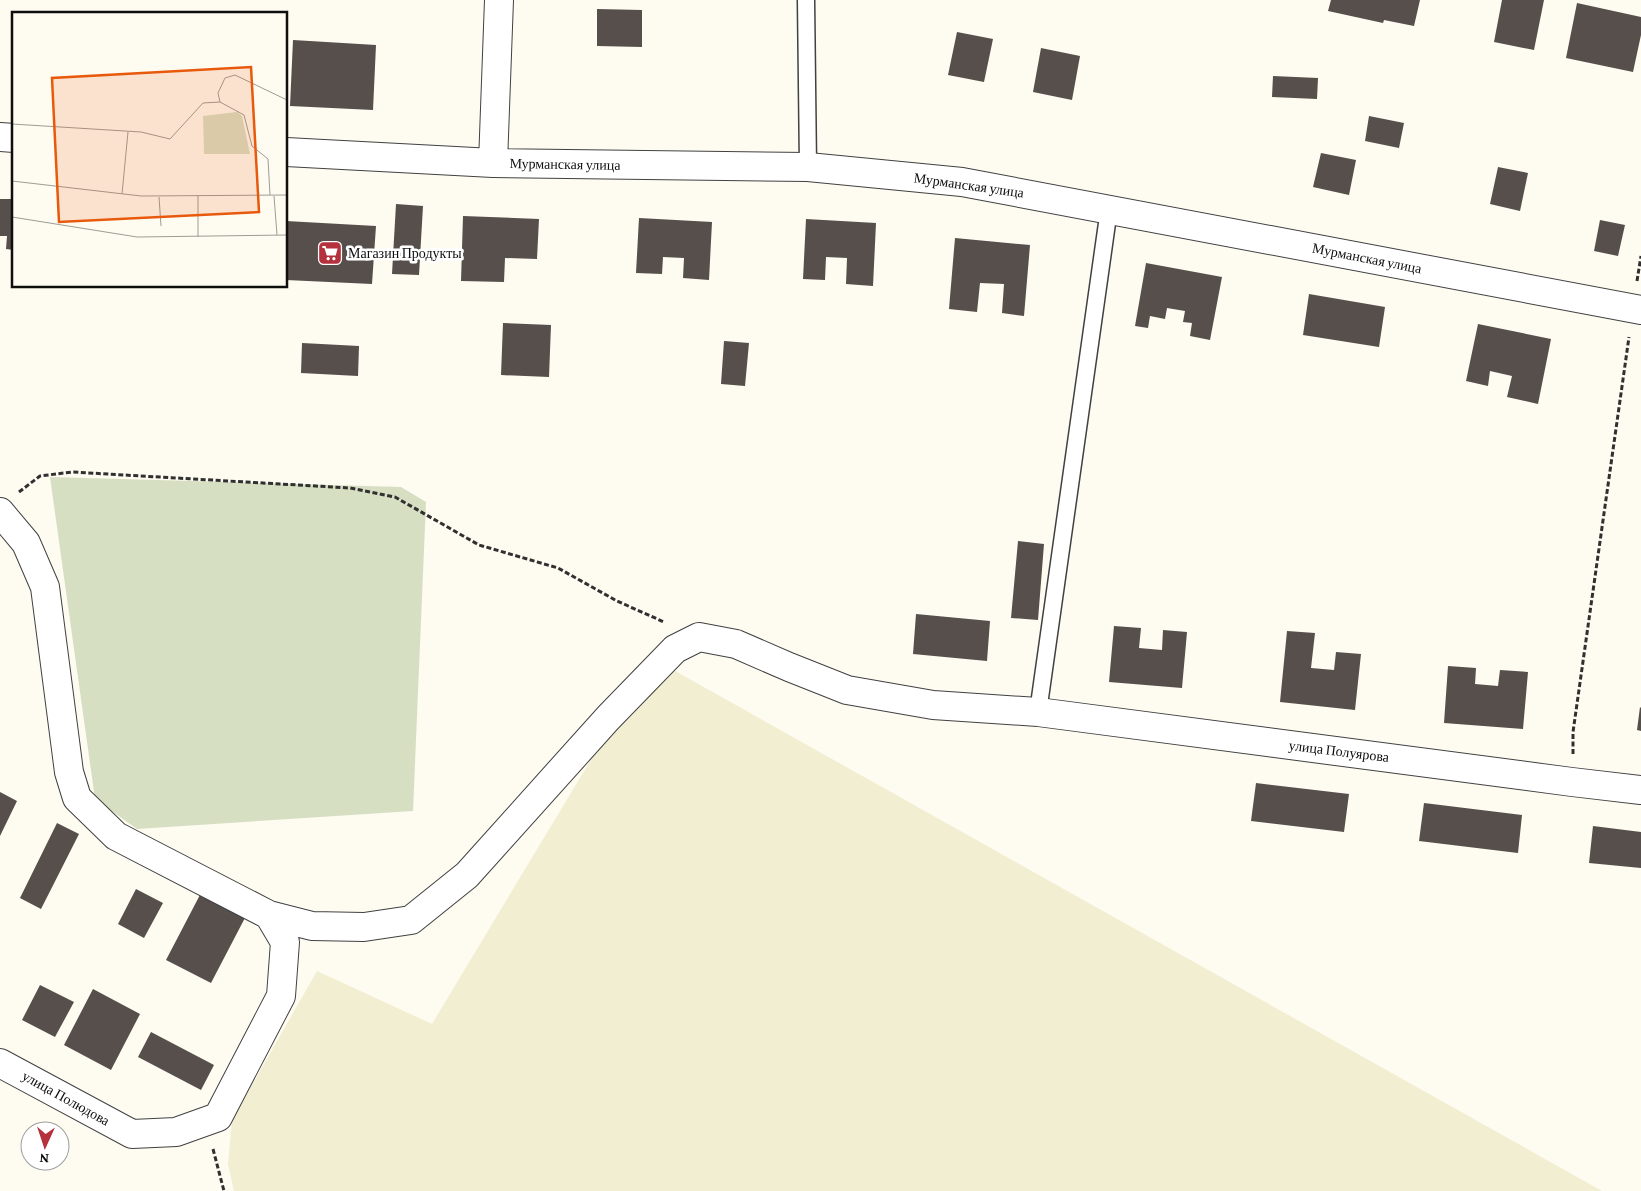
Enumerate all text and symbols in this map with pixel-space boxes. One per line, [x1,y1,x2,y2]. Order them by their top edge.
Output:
inset map [12,12,288,288]
street label: Мурманская улица [509,155,621,173]
street label: Мурманская улица [913,169,1026,201]
supermarket icon: Магазин Продукты [317,240,343,266]
street label: Мурманская улица [1311,240,1424,277]
place label: Магазин Продукты [348,245,462,261]
street label: улица Полуярова [1288,737,1391,765]
street label: улица Полюдова [19,1067,113,1129]
north arrow [20,1121,70,1171]
text: N [39,1151,50,1167]

